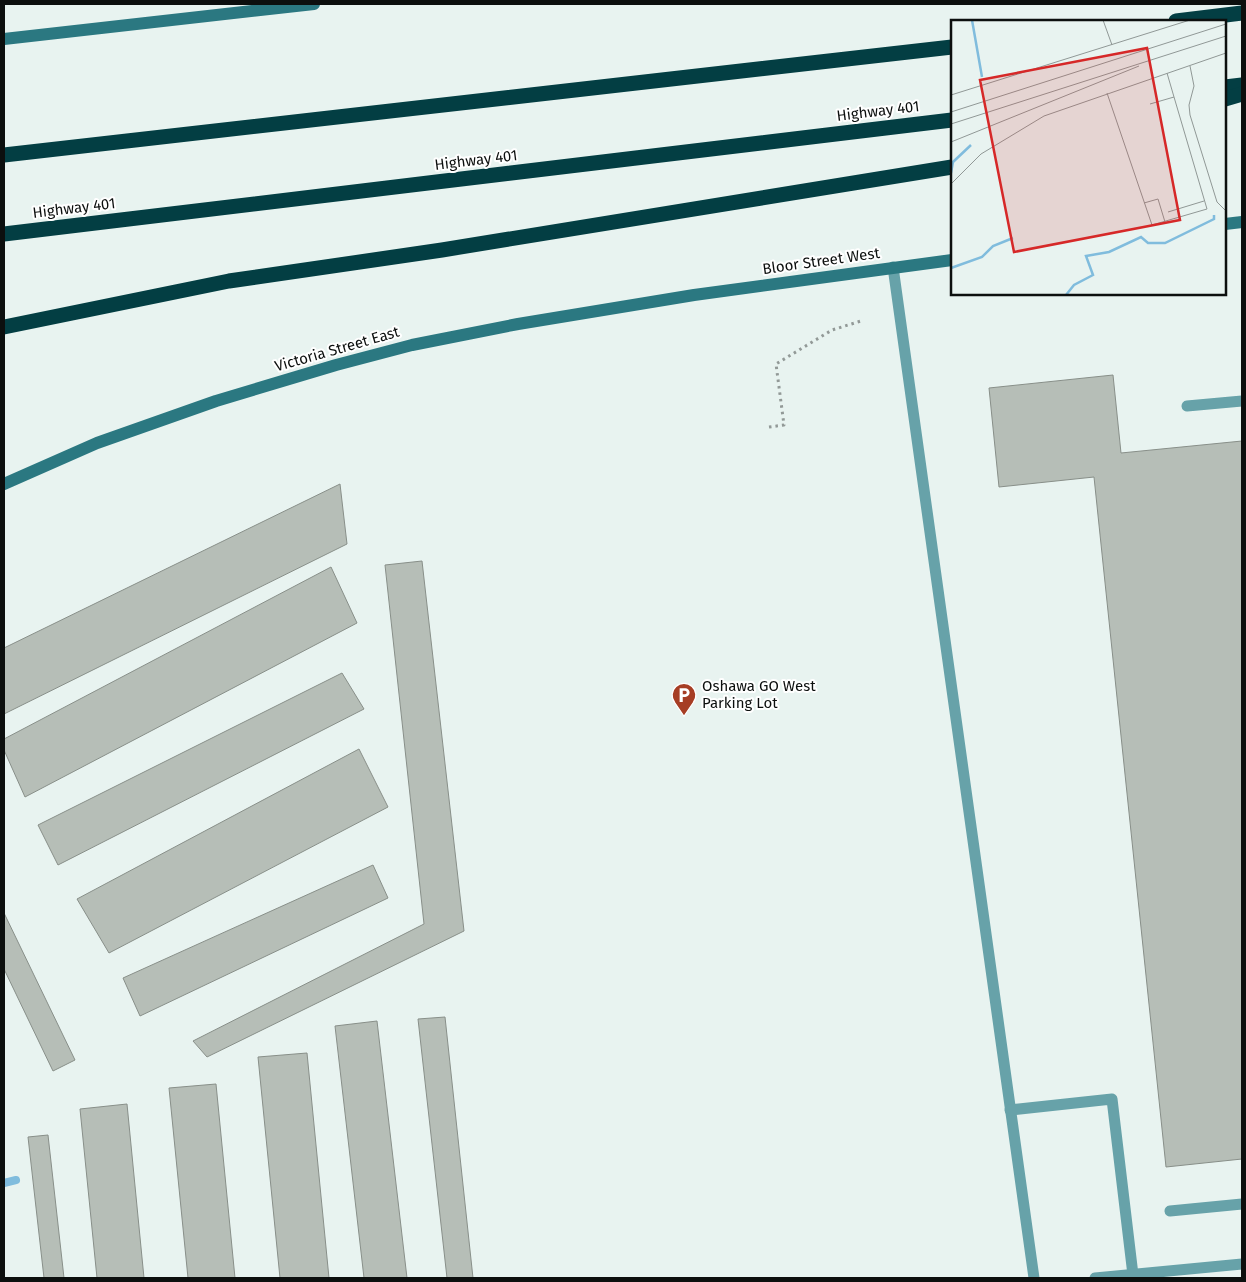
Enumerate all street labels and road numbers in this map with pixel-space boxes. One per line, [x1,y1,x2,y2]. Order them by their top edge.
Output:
street label: Highway 401 [836,97,920,125]
street label: Highway 401 [434,146,518,174]
street label: Highway 401 [32,194,116,222]
street label: Bloor Street West [761,244,881,278]
street label: Victoria Street East [273,322,402,375]

